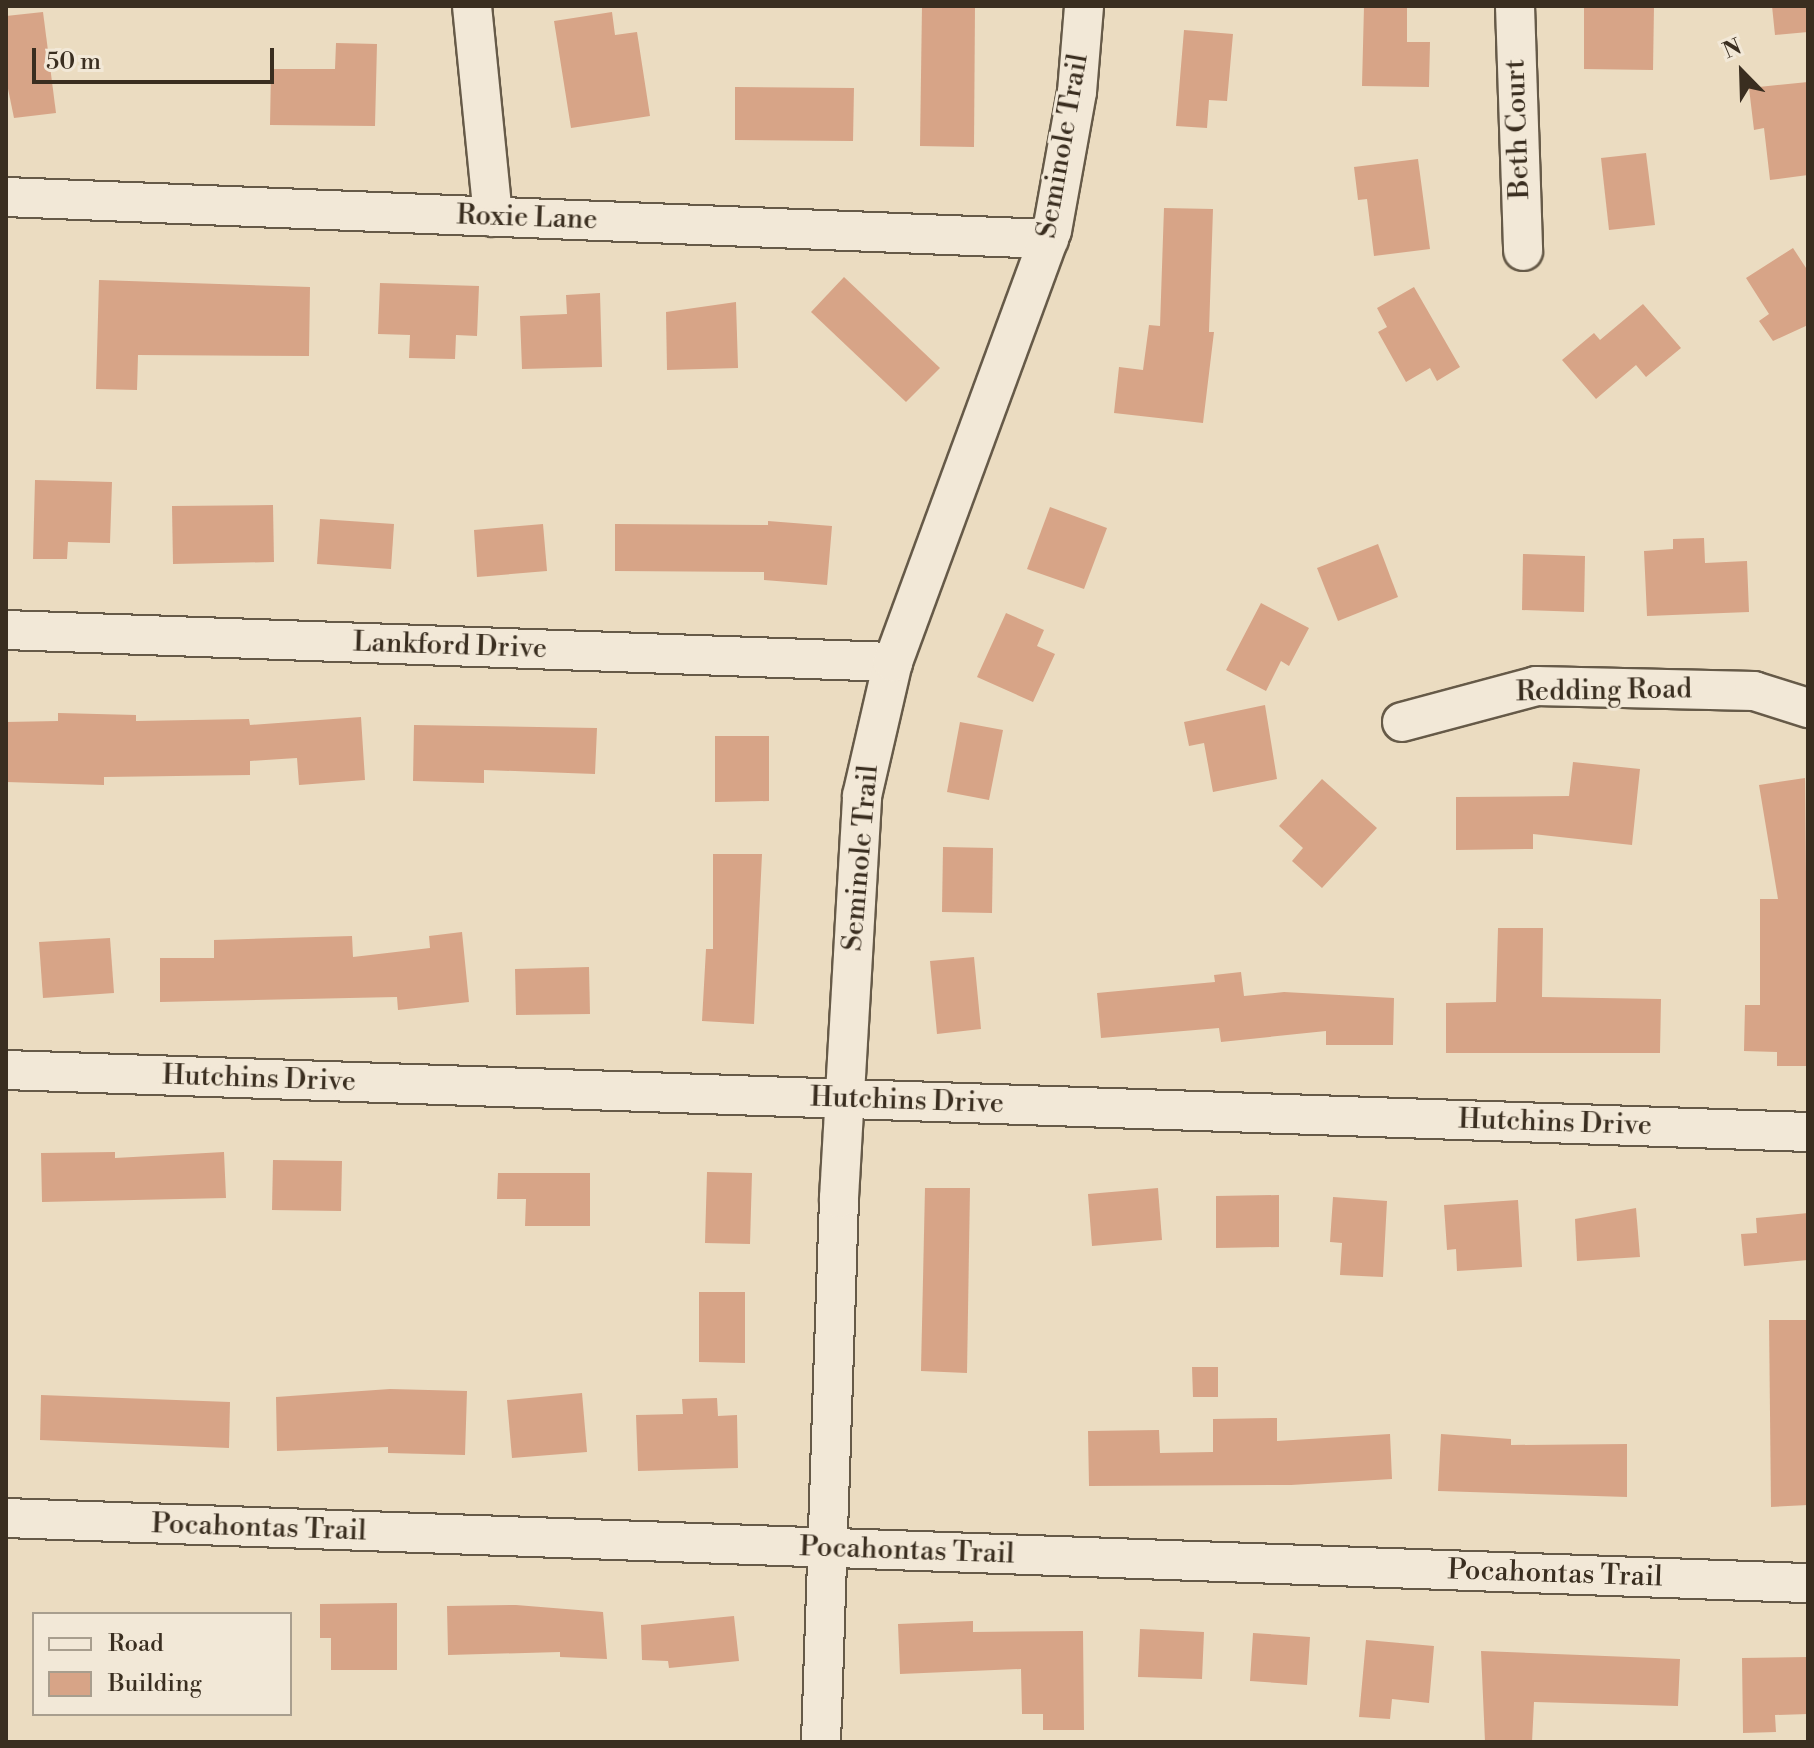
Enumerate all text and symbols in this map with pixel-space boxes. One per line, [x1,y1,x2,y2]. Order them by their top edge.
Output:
scale bar [36,32,278,82]
north arrow [1702,32,1782,112]
text: N [1719,34,1746,65]
text: 50 m [46,47,101,77]
street label: Seminole Trail [1030,51,1096,241]
street label: Beth Court [1499,58,1537,200]
street label: Roxie Lane [456,199,598,237]
street label: Lankford Drive [352,626,548,666]
street label: Redding Road [1516,673,1692,709]
street label: Seminole Trail [836,763,886,953]
street label: Hutchins Drive [162,1059,356,1099]
street label: Hutchins Drive [810,1081,1004,1121]
street label: Hutchins Drive [1458,1103,1652,1143]
street label: Pocahontas Trail [151,1507,367,1549]
street label: Pocahontas Trail [799,1530,1015,1572]
street label: Pocahontas Trail [1447,1553,1663,1595]
legend [32,1612,292,1716]
text: Road [108,1629,164,1659]
text: Building [108,1669,202,1699]

